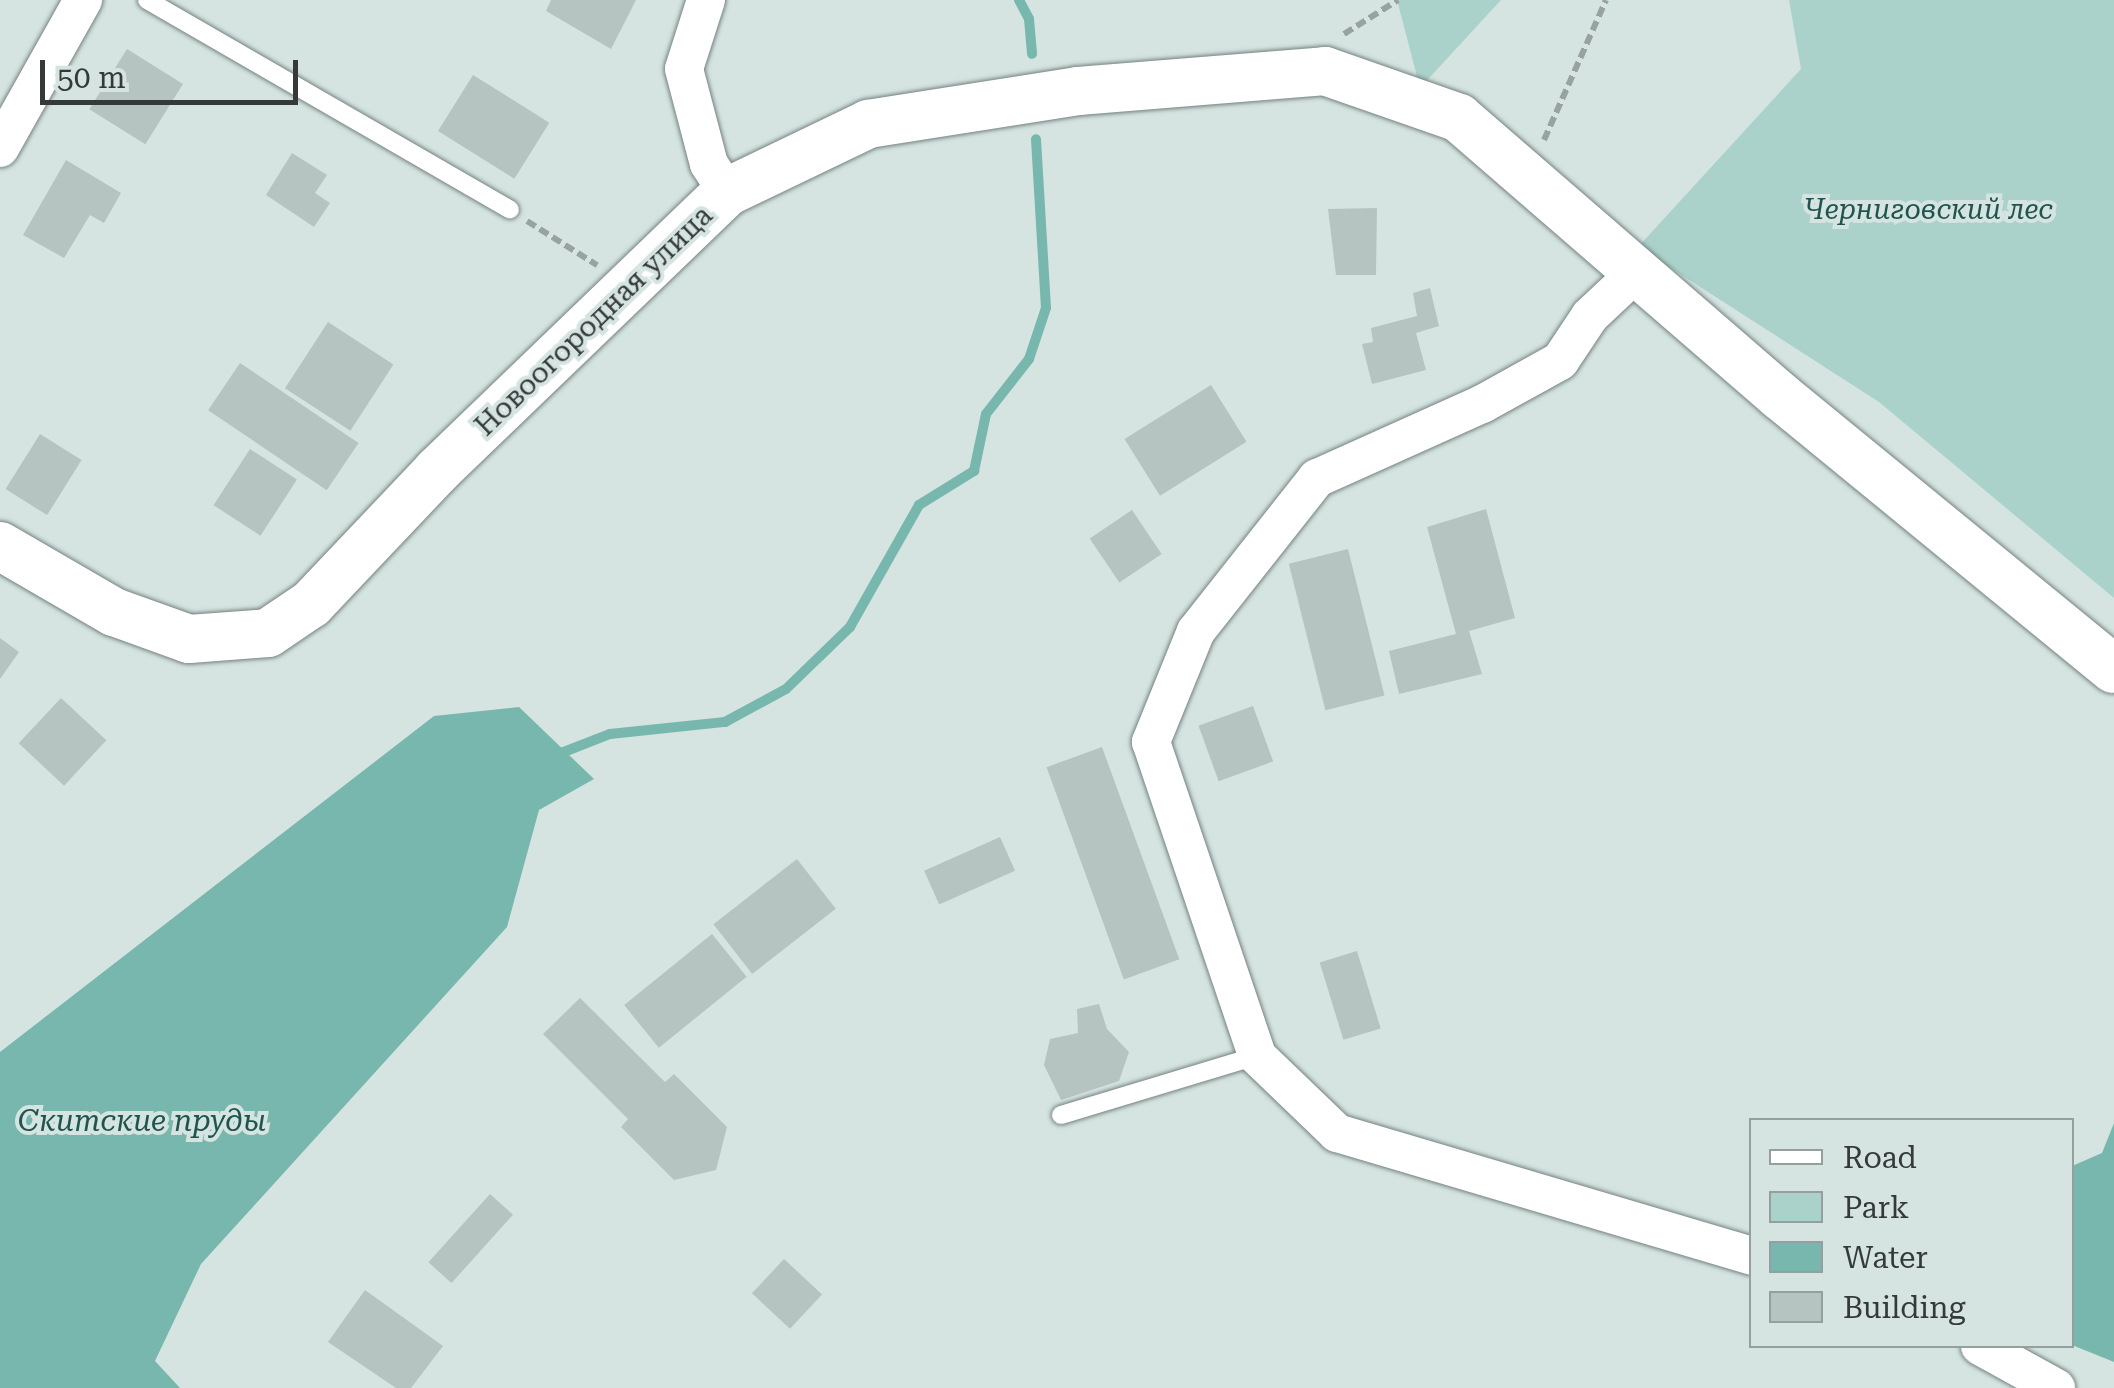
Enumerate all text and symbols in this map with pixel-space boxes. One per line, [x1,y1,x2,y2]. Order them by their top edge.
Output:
scale bar [45,40,302,102]
text: 50 m [57,60,126,95]
park label: Черниговский лес [1803,193,2053,227]
street label: Новоогородная улица [468,199,720,443]
water label: Скитские пруды [18,1103,266,1139]
legend [1749,1118,2074,1348]
text: Road [1843,1140,1917,1175]
text: Park [1843,1190,1909,1225]
text: Water [1843,1240,1928,1275]
text: Building [1843,1290,1966,1325]

